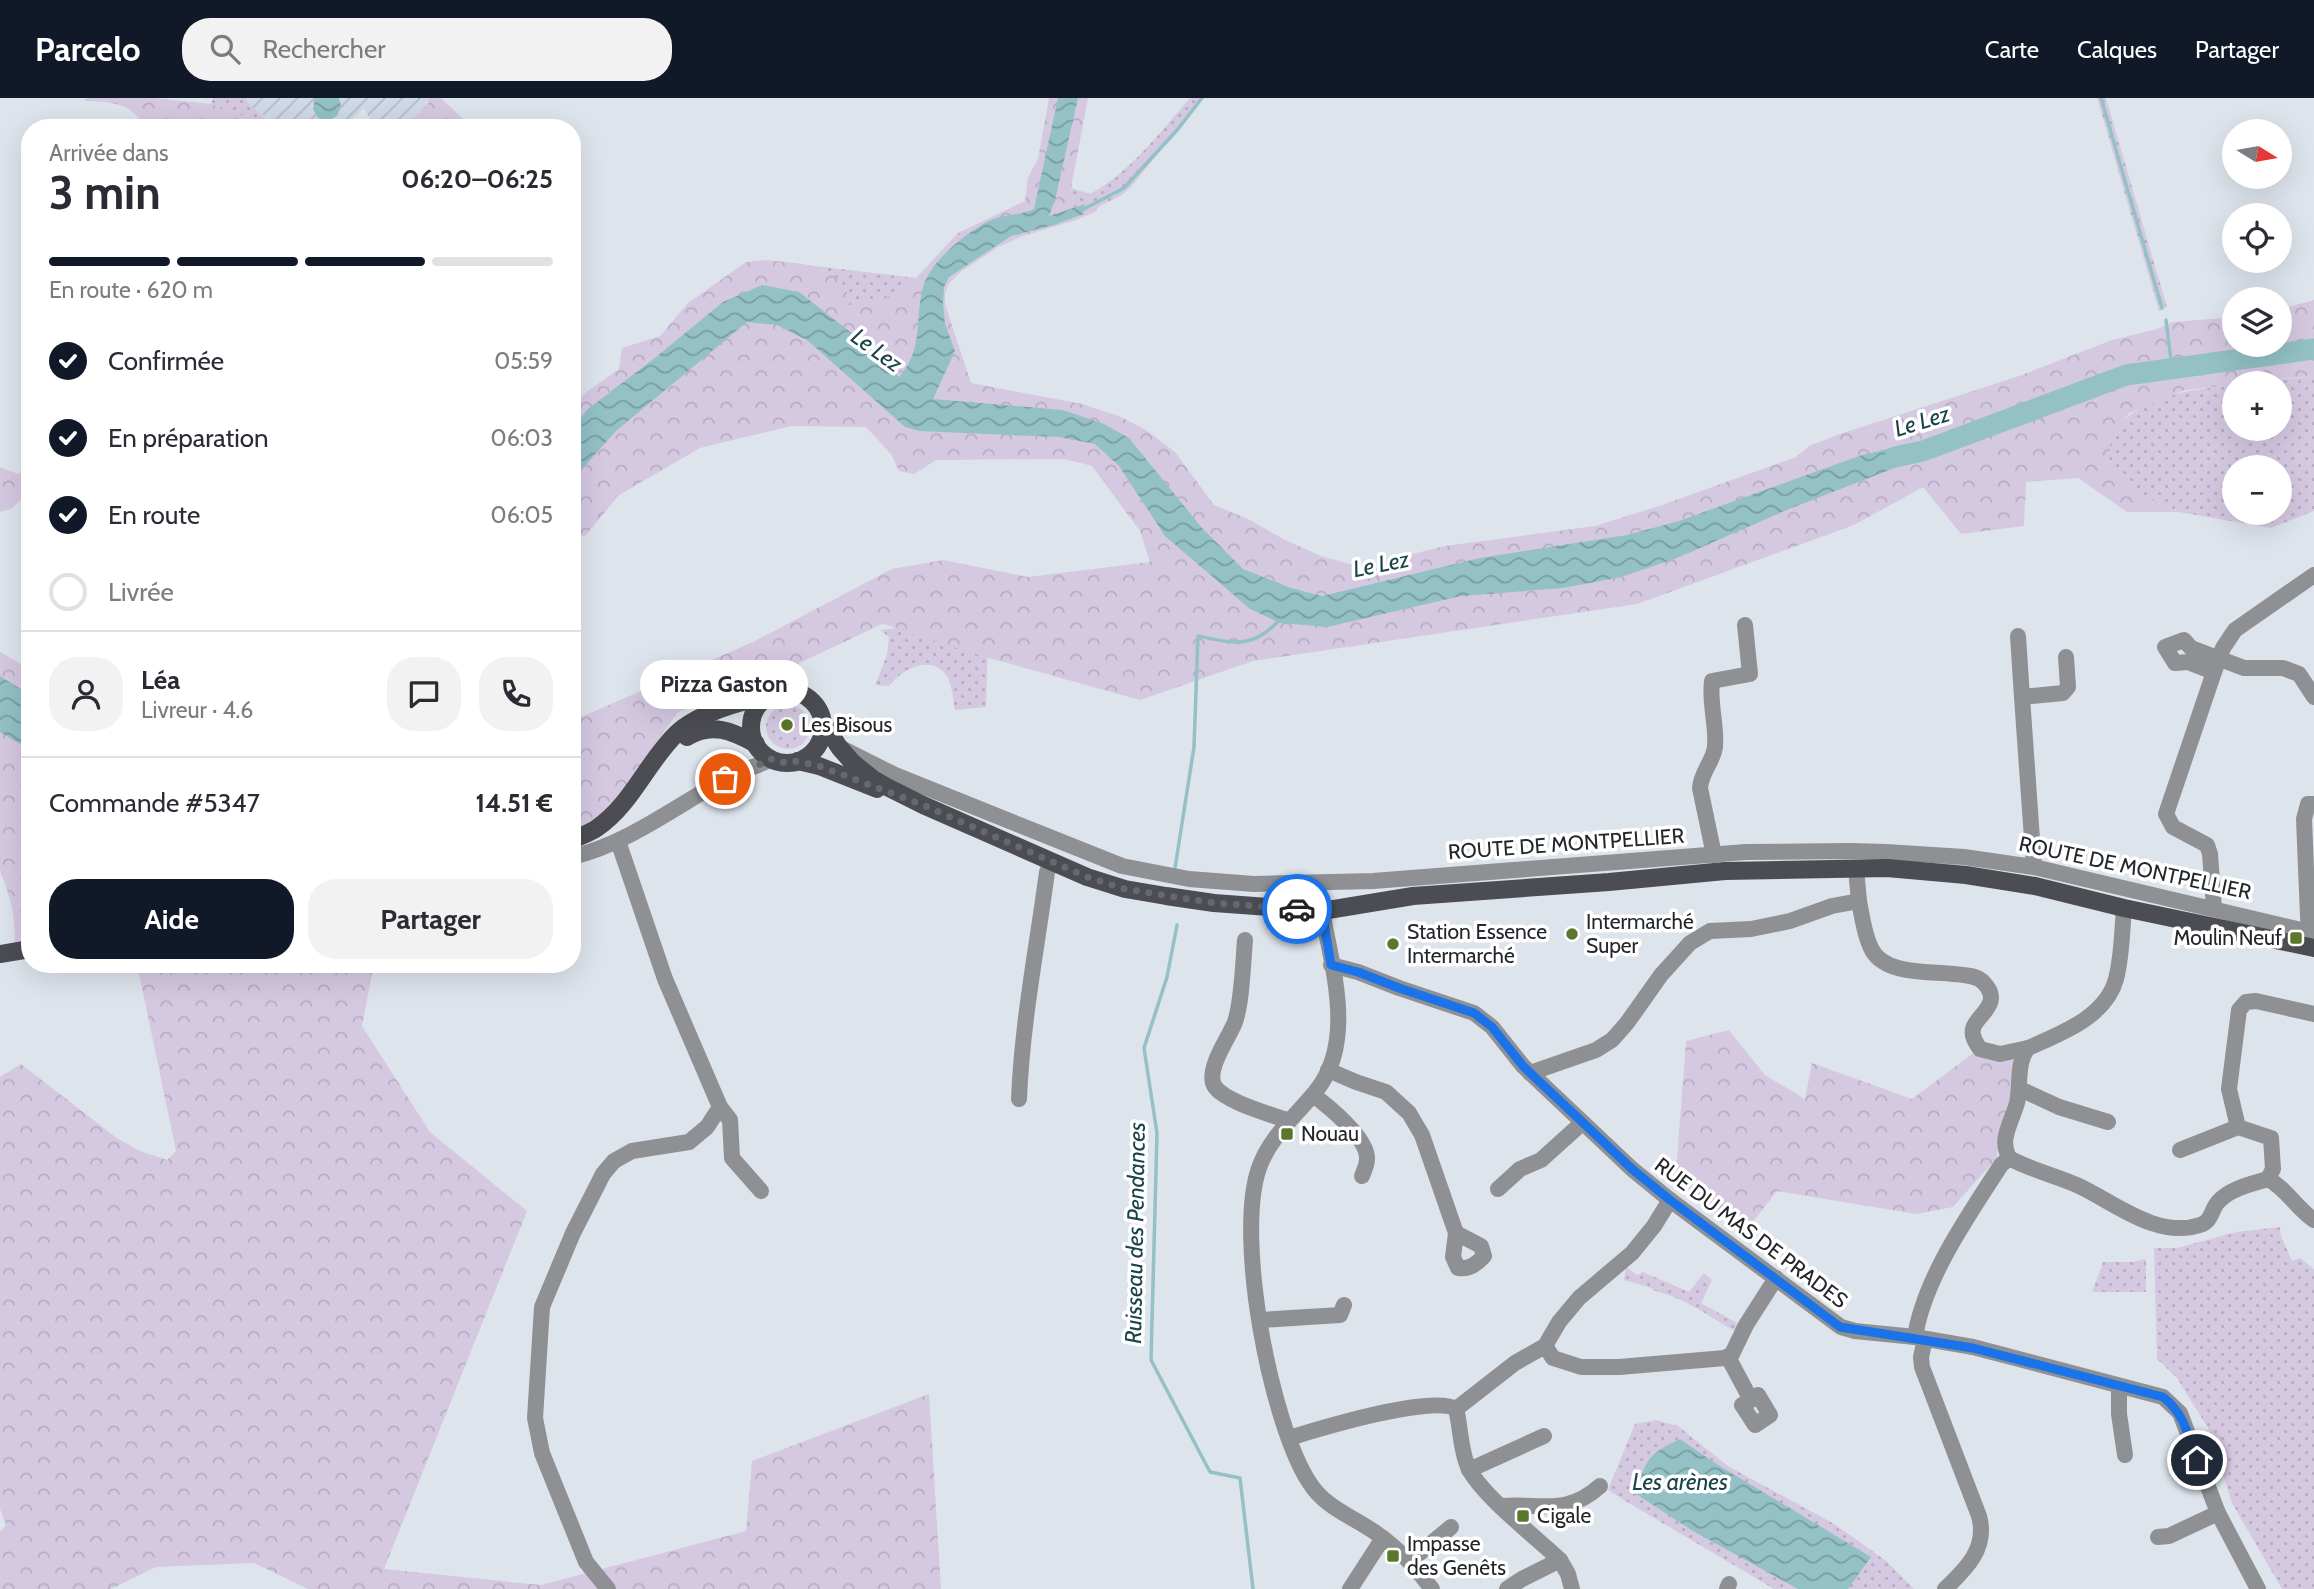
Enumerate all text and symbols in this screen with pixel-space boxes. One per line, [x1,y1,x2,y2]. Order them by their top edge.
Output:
search box [182,18,672,81]
text: Parcelo [35,29,140,69]
icon: search [206,30,244,68]
text: Rechercher [262,33,385,65]
text: Carte [1985,35,2039,64]
text: Calques [2077,35,2157,64]
text: Partager [2195,35,2279,64]
north arrow [2222,119,2292,189]
map controls [2222,119,2292,525]
text: Arrivée dans [49,139,169,167]
text: 06:20–06:25 [401,163,553,195]
text: 3 min [49,165,161,221]
button: locate [2222,203,2292,273]
text: En route · 620 m [49,276,213,304]
button: layers [2222,287,2292,357]
water label: Le Lez [846,322,909,379]
icon: check [49,342,87,380]
text: Confirmée [108,345,224,377]
text: 05:59 [494,347,553,375]
button: + [2222,371,2292,441]
water label: Le Lez [1891,399,1954,443]
icon: check [49,419,87,457]
text: En préparation [108,422,269,454]
text: 06:03 [491,424,553,452]
button: − [2222,455,2292,525]
icon: check [49,496,87,534]
text: En route [108,499,200,531]
text: 06:05 [491,501,553,529]
water label: Le Lez [1351,545,1412,583]
text: Livrée [108,576,174,608]
button: person [49,657,123,731]
button: chat [387,657,461,731]
button: phone [479,657,553,731]
callout: Pizza Gaston [641,660,809,709]
text: Léa [141,664,180,696]
text: Pizza Gaston [660,670,788,698]
text: Livreur · 4.6 [141,696,253,724]
place label: Les Bisous [801,712,893,737]
marker: Les Bisous [779,717,795,733]
pin [695,749,755,809]
icon: bag [706,760,744,798]
text: Commande #5347 [49,787,260,819]
text: 14.51 € [475,787,553,819]
street label: ROUTE DE MONTPELLIER [1447,823,1685,864]
street label: ROUTE DE MONTPELLIER [2017,831,2254,904]
courier [1262,874,1332,944]
button: Aide [49,879,294,959]
button: Partager [308,879,553,959]
icon: car [1278,890,1316,928]
place label: Intermarché Super [1586,909,1694,958]
place label: Station Essence Intermarché [1407,919,1547,968]
place label: Moulin Neuf [2174,925,2282,950]
marker: Intermarché Super [1564,926,1580,942]
marker: Moulin Neuf [2288,930,2304,946]
marker: Station Essence Intermarché [1385,936,1401,952]
place label: Nouau [1301,1121,1359,1146]
water label: Ruisseau des Pendances [1119,1122,1151,1344]
marker: Nouau [1279,1126,1295,1142]
street label: RUE DU MAS DE PRADES [1650,1152,1853,1313]
pin [2167,1430,2227,1490]
icon: home [2178,1441,2216,1479]
water label: Les arènes [1632,1468,1728,1496]
place label: Cigale [1537,1503,1591,1528]
marker: Cigale [1515,1508,1531,1524]
place label: Impasse des Genêts [1407,1531,1506,1580]
marker: Impasse des Genêts [1385,1548,1401,1564]

